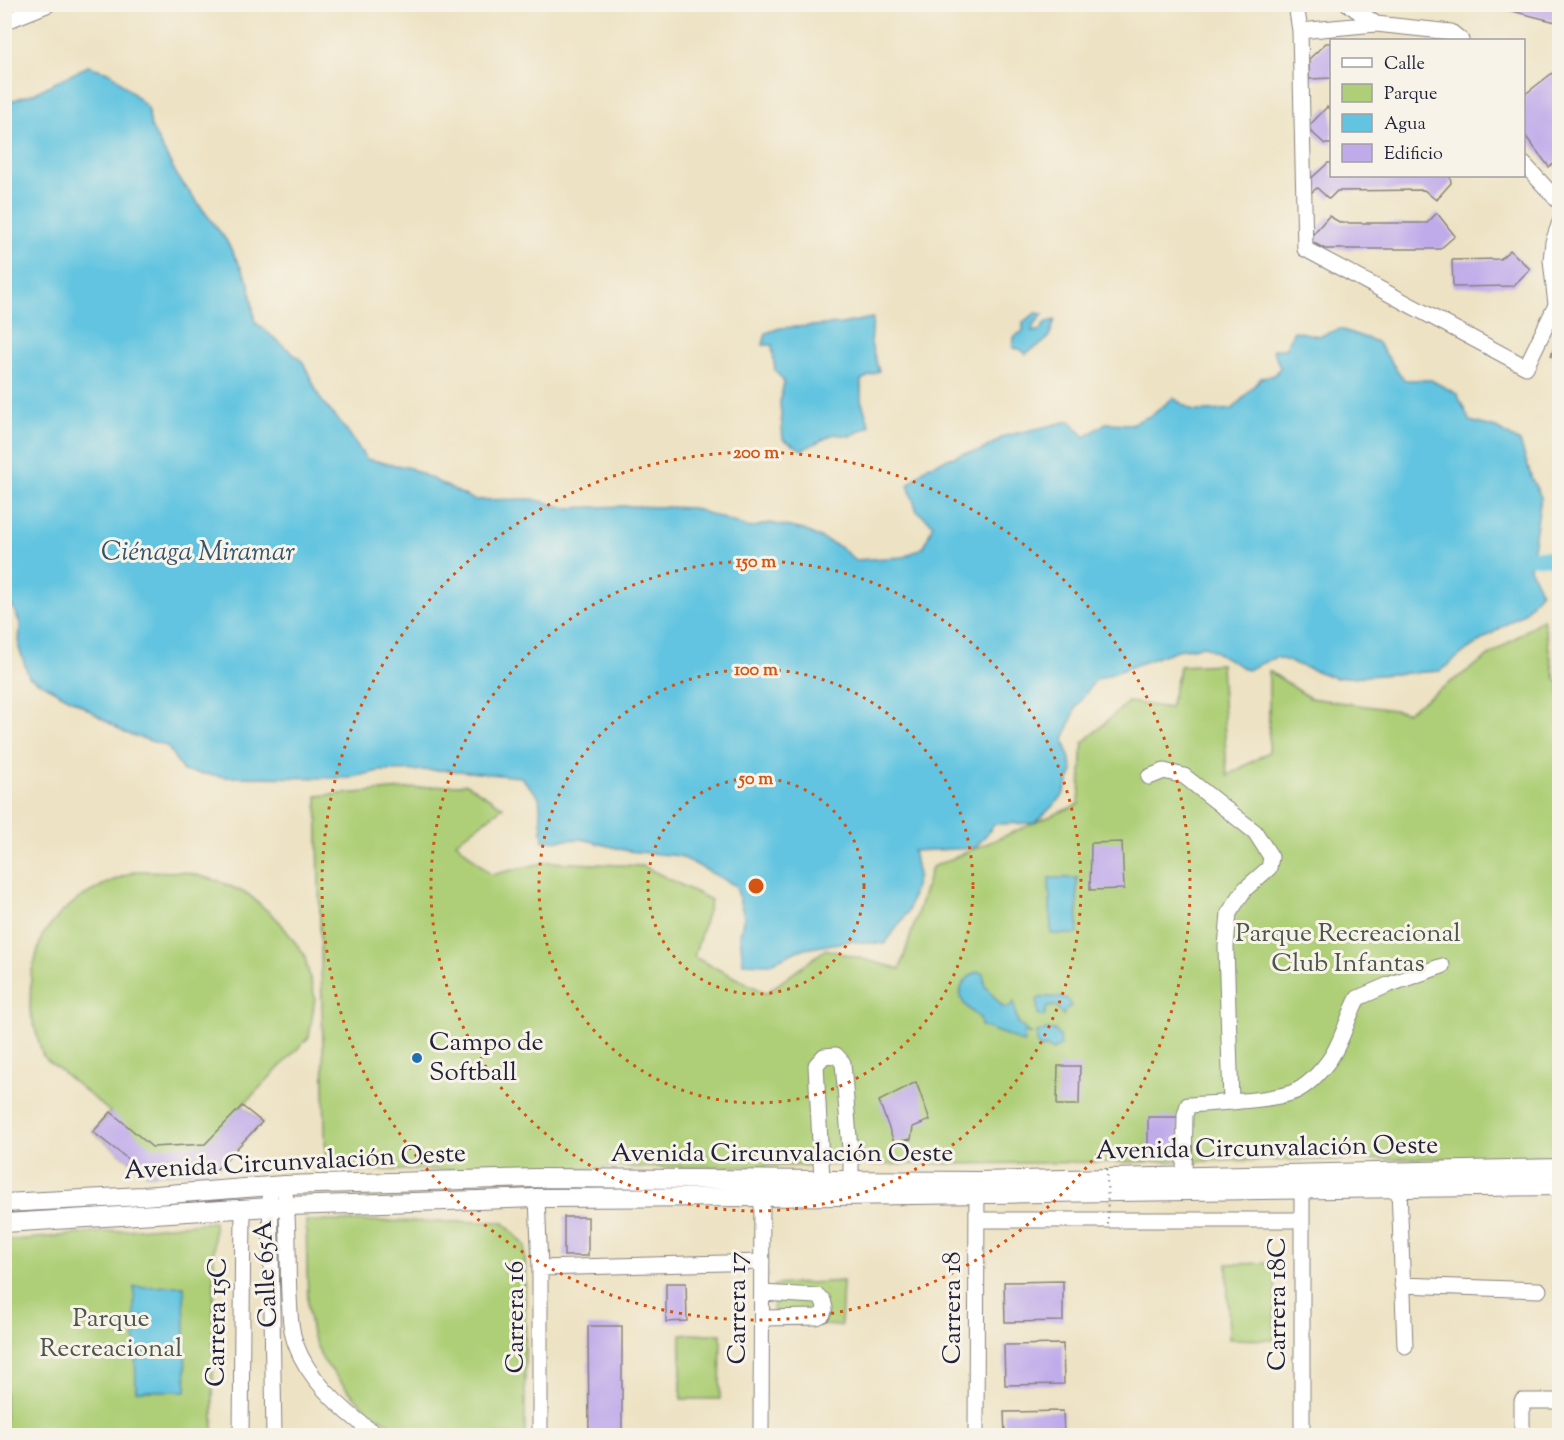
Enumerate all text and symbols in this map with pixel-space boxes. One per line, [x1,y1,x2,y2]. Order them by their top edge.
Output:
legend [1330,39,1525,177]
text: Calle [1384,52,1425,78]
text: Parque [1384,82,1437,108]
text: Agua [1384,112,1426,138]
text: Edificio [1384,142,1443,168]
text: 200 m [733,441,779,467]
water label: Ciénaga Miramar [101,534,295,573]
text: 150 m [736,550,776,576]
text: 100 m [734,658,778,684]
text: 50 m [737,767,773,793]
centre of rings [746,876,766,896]
park label: Parque Recreacional Club Infantas [1235,916,1461,983]
place label: Campo de Softball [429,1025,544,1092]
marker: Campo de Softball [410,1051,424,1065]
street label: Avenida Circunvalación Oeste [1095,1128,1439,1170]
street label: Avenida Circunvalación Oeste [123,1136,467,1190]
street label: Avenida Circunvalación Oeste [611,1136,953,1173]
street label: Calle 65A [246,1219,288,1329]
street label: Carrera 18C [1260,1237,1297,1371]
street label: Carrera 17 [720,1252,757,1364]
street label: Carrera 18 [935,1252,972,1364]
street label: Carrera 15C [198,1257,238,1387]
street label: Carrera 16 [498,1261,535,1373]
park label: Parque Recreacional [39,1301,183,1368]

